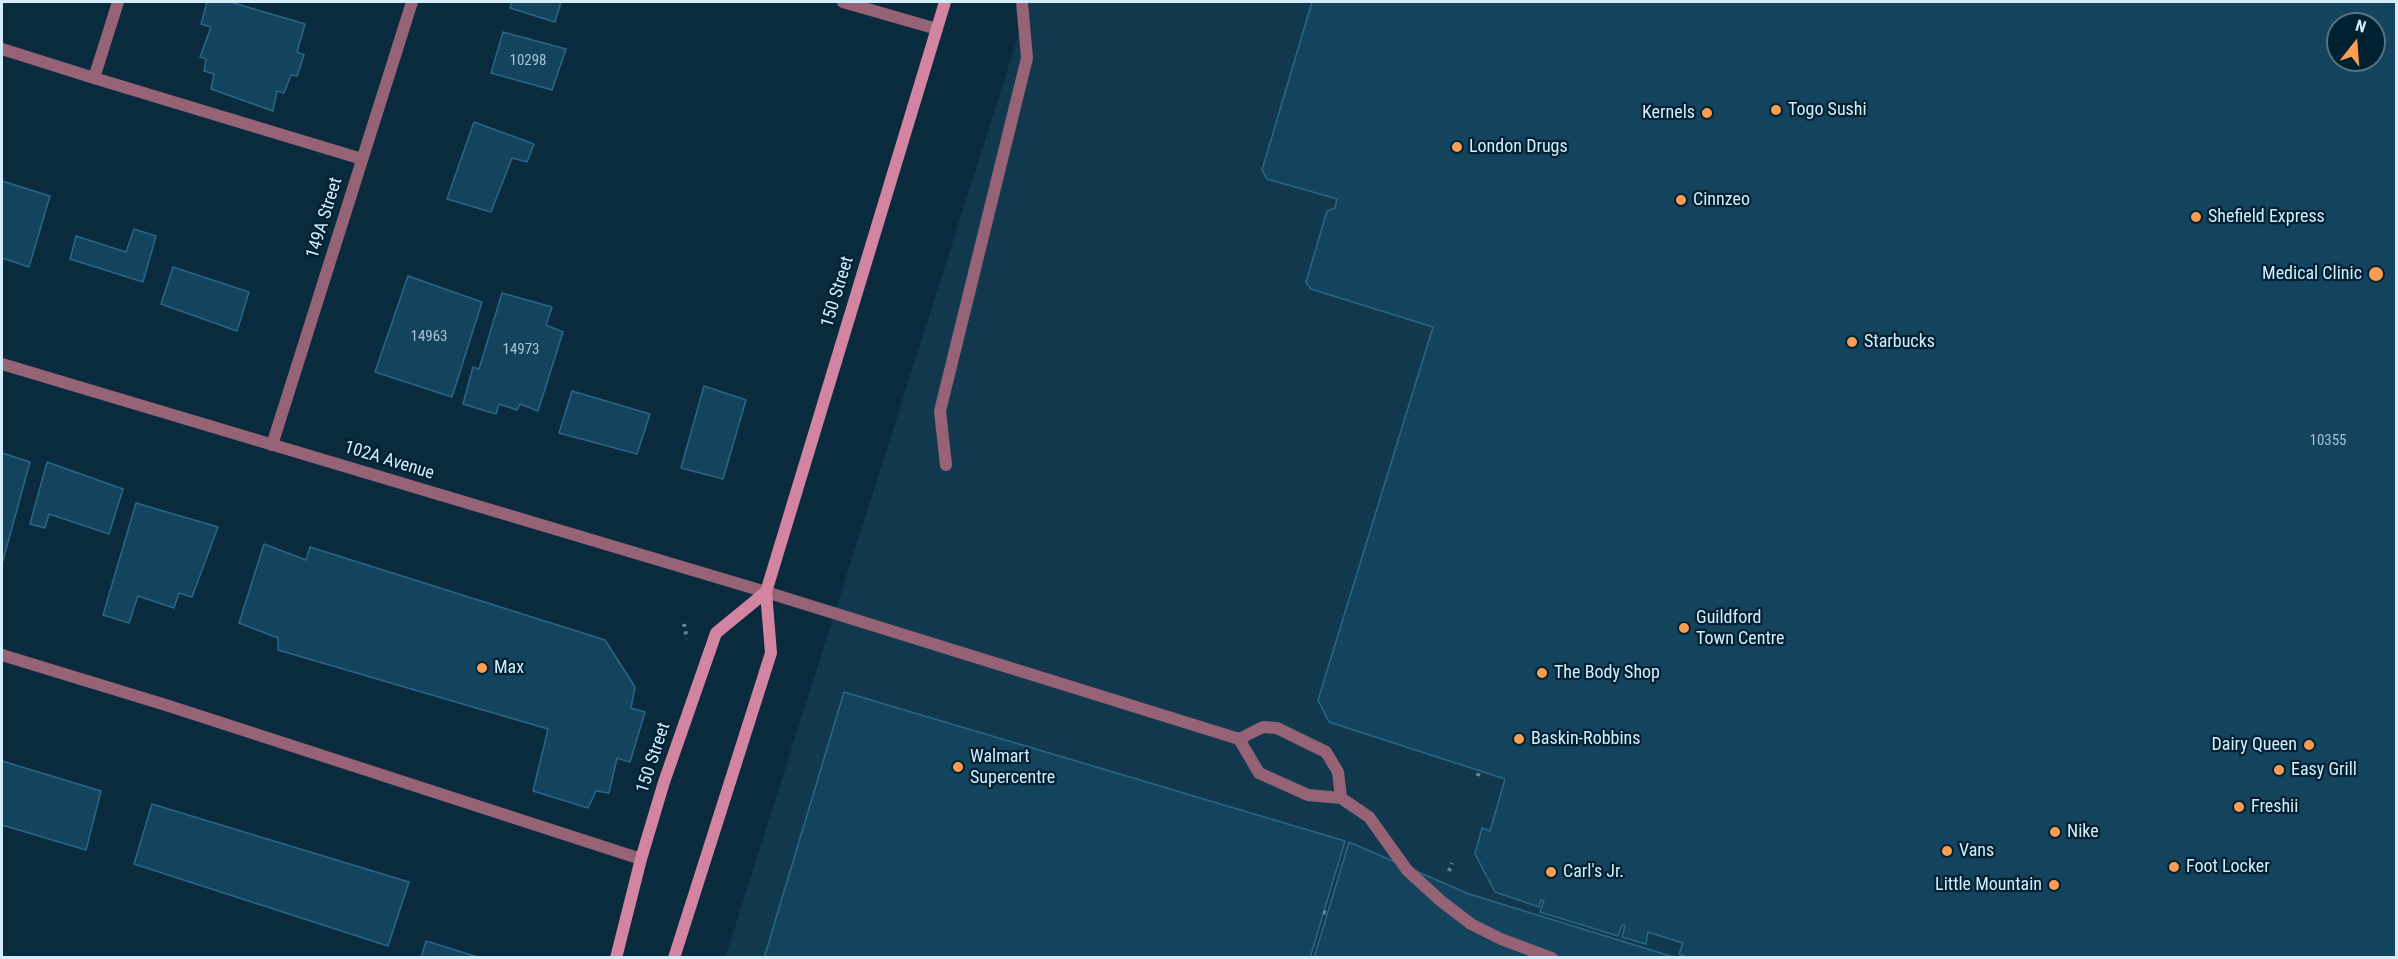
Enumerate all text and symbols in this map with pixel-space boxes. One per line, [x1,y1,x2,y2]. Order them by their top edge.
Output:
north arrow [2326,12,2386,72]
text: N [2353,16,2368,37]
house number: 10298 [509,52,547,70]
place label: Togo Sushi [1788,99,1867,121]
place label: Kernels [1642,102,1695,124]
marker: Togo Sushi [1769,103,1783,117]
marker: Kernels [1700,106,1714,120]
place label: London Drugs [1469,136,1568,158]
marker: London Drugs [1450,140,1464,154]
street label: 149A Street [302,175,348,261]
place label: Cinnzeo [1693,189,1750,211]
marker: Cinnzeo [1674,193,1688,207]
place label: Shefield Express [2208,206,2325,228]
marker: Shefield Express [2189,210,2203,224]
street label: 150 Street [817,254,859,330]
place label: Medical Clinic [2262,263,2362,285]
marker: Medical Clinic [2367,265,2385,283]
house number: 14963 [410,328,448,346]
place label: Starbucks [1864,331,1935,353]
marker: Starbucks [1845,335,1859,349]
house number: 14973 [502,341,540,359]
house number: 10355 [2309,432,2347,450]
street label: 102A Avenue [341,437,437,485]
place label: Guildford Town Centre [1696,607,1785,650]
marker: Guildford Town Centre [1677,621,1691,635]
place label: Max [494,657,524,679]
marker: Max [475,661,489,675]
place label: The Body Shop [1554,662,1660,684]
marker: The Body Shop [1535,666,1549,680]
street label: 150 Street [632,720,676,796]
place label: Baskin-Robbins [1531,728,1640,750]
marker: Baskin-Robbins [1512,732,1526,746]
place label: Dairy Queen [2212,734,2297,756]
marker: Dairy Queen [2302,738,2316,752]
place label: Walmart Supercentre [970,746,1055,789]
place label: Easy Grill [2291,759,2357,781]
marker: Walmart Supercentre [951,760,965,774]
marker: Easy Grill [2272,763,2286,777]
place label: Freshii [2251,796,2298,818]
marker: Freshii [2232,800,2246,814]
place label: Nike [2067,821,2099,843]
marker: Nike [2048,825,2062,839]
place label: Vans [1959,840,1994,862]
marker: Vans [1940,844,1954,858]
place label: Foot Locker [2186,856,2270,878]
marker: Foot Locker [2167,860,2181,874]
place label: Carl's Jr. [1563,861,1624,883]
marker: Carl's Jr. [1544,865,1558,879]
place label: Little Mountain [1935,874,2042,896]
marker: Little Mountain [2047,878,2061,892]

